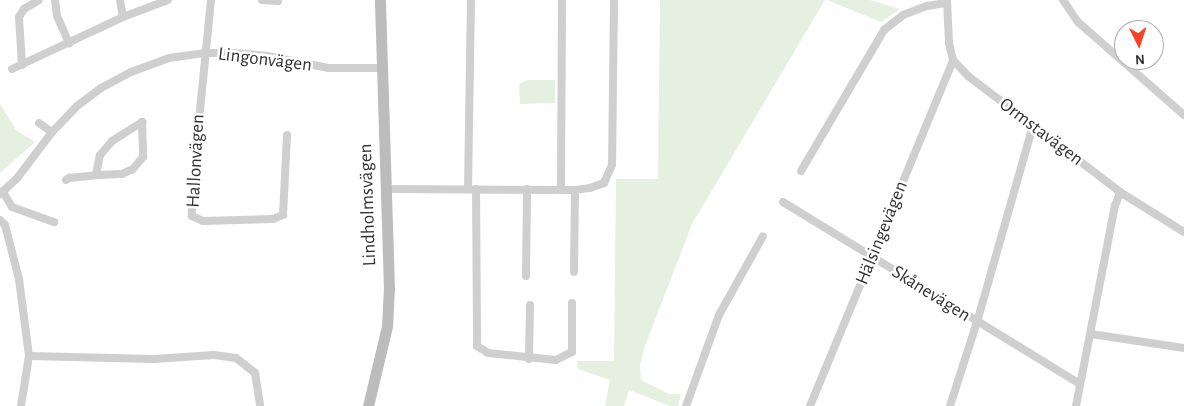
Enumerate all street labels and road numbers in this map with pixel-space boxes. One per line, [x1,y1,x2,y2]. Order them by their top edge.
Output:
street label: Lingonvägen [217,43,313,77]
street label: Ormstavägen [994,93,1088,171]
street label: Hallonvägen [182,114,210,208]
street label: Lindholmsvägen [354,143,382,267]
street label: Hälsingevägen [851,178,913,288]
street label: Skånevägen [887,261,975,327]

